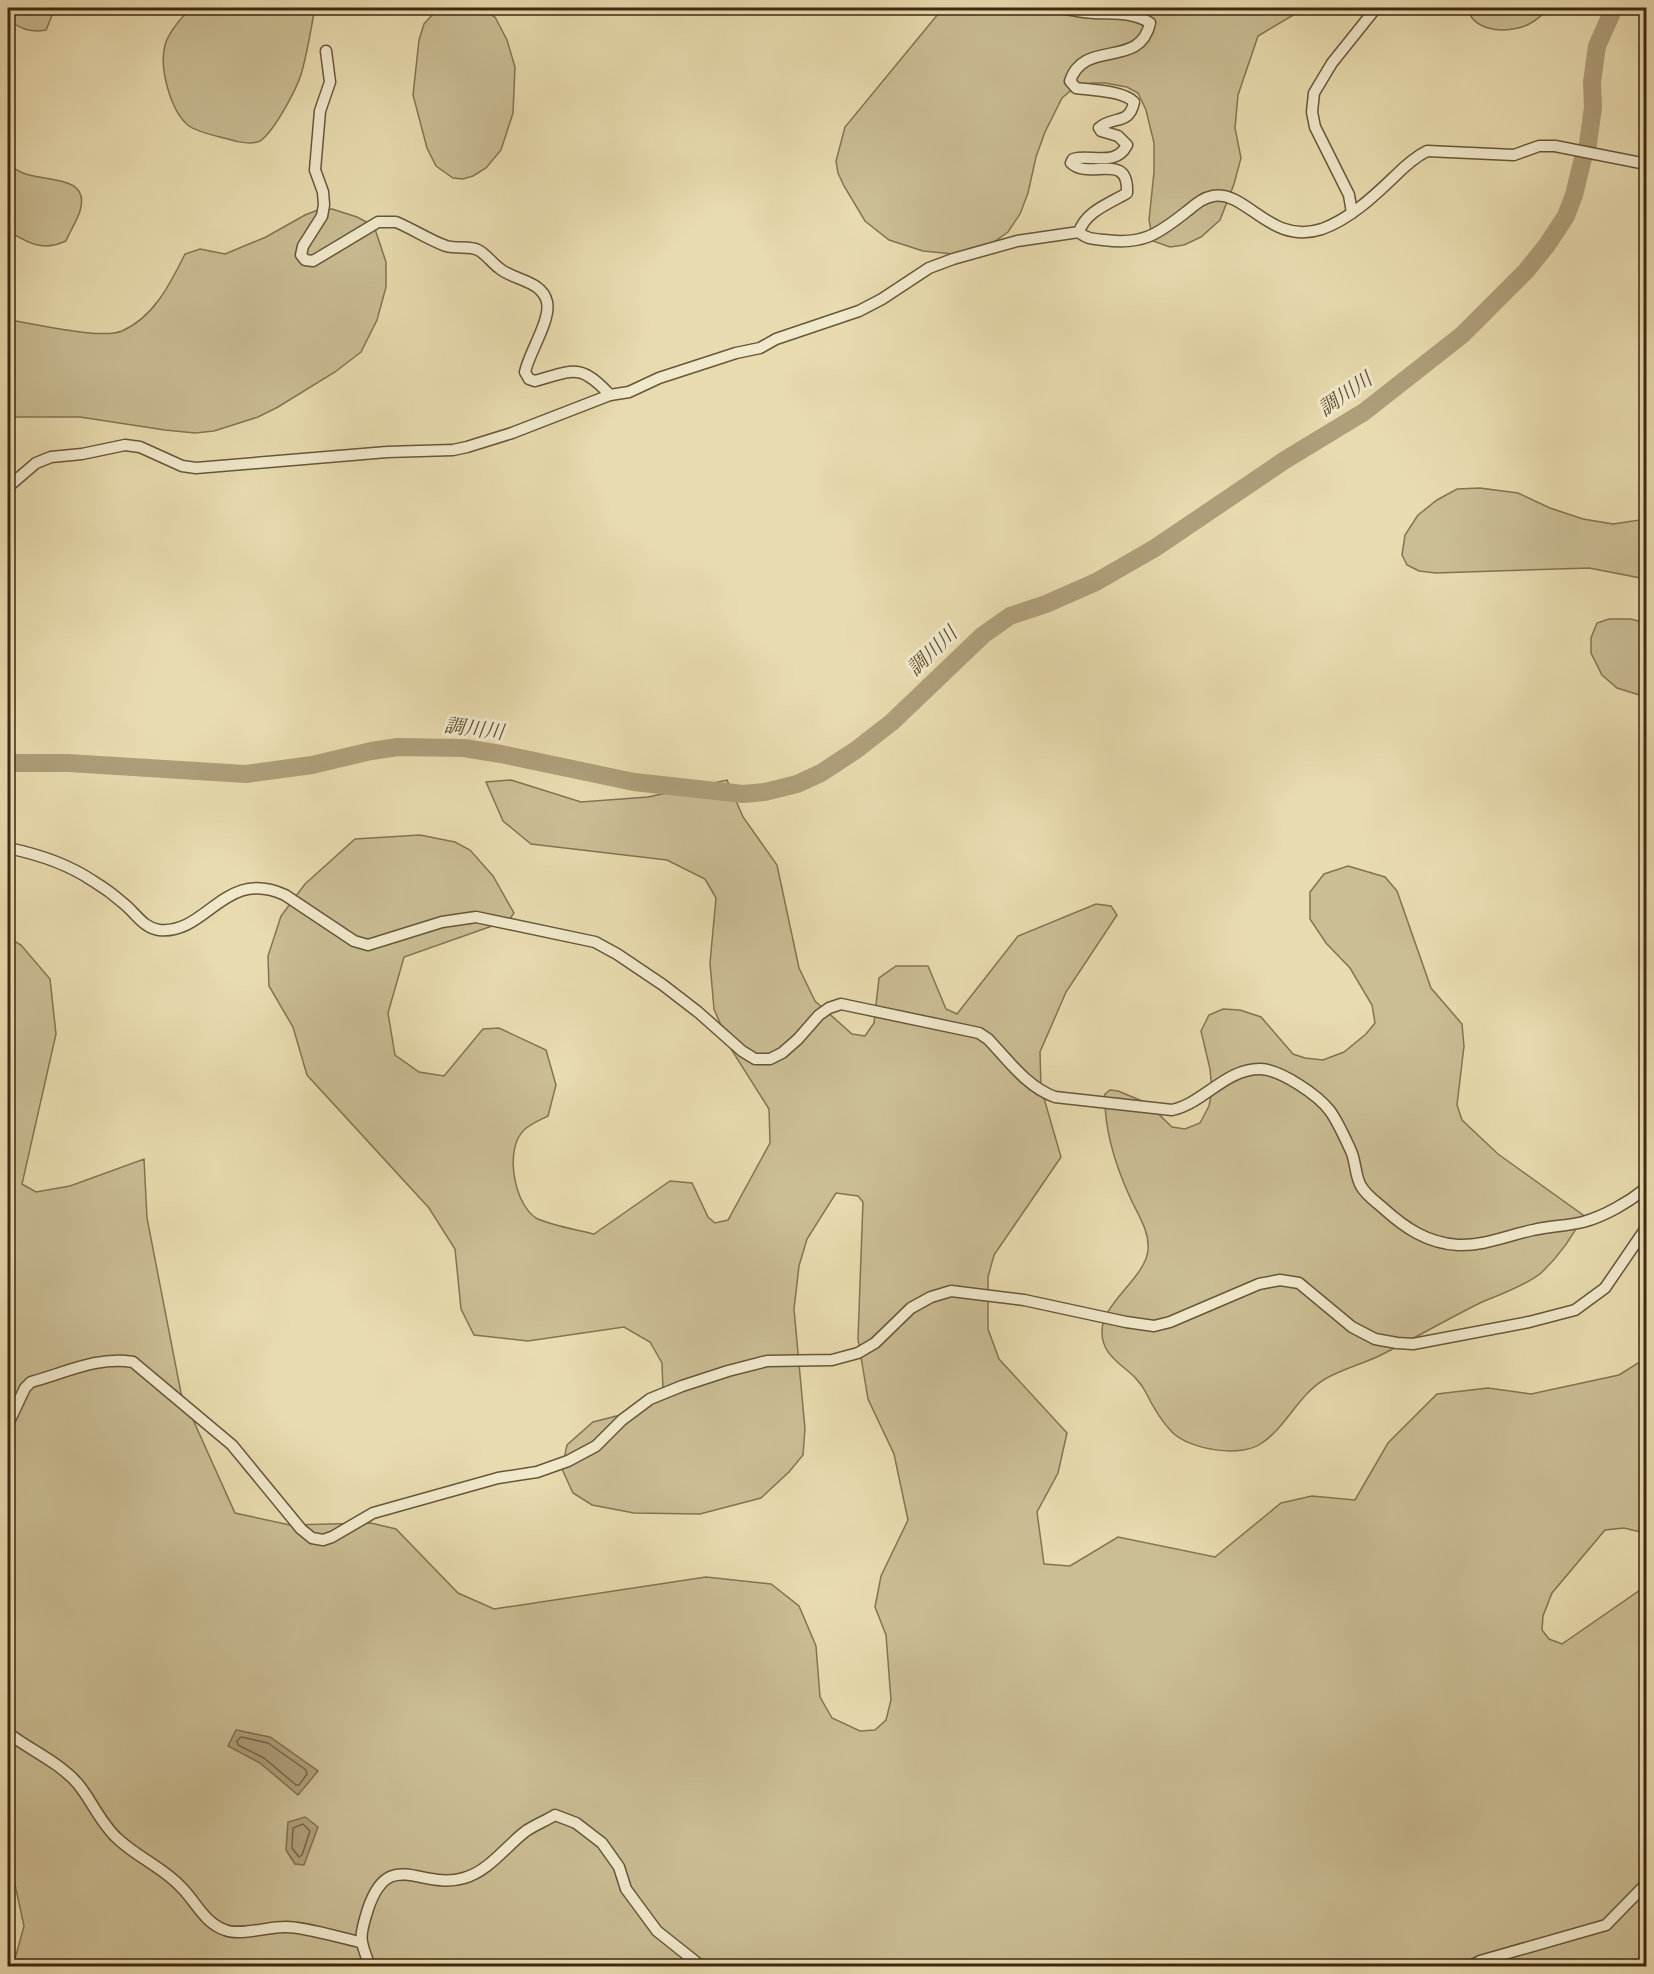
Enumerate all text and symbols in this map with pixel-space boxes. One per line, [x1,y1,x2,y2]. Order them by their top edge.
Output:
water label: 調川川 [1314,366,1379,422]
water label: 調川川 [903,621,965,682]
water label: 調川川 [443,714,507,746]

